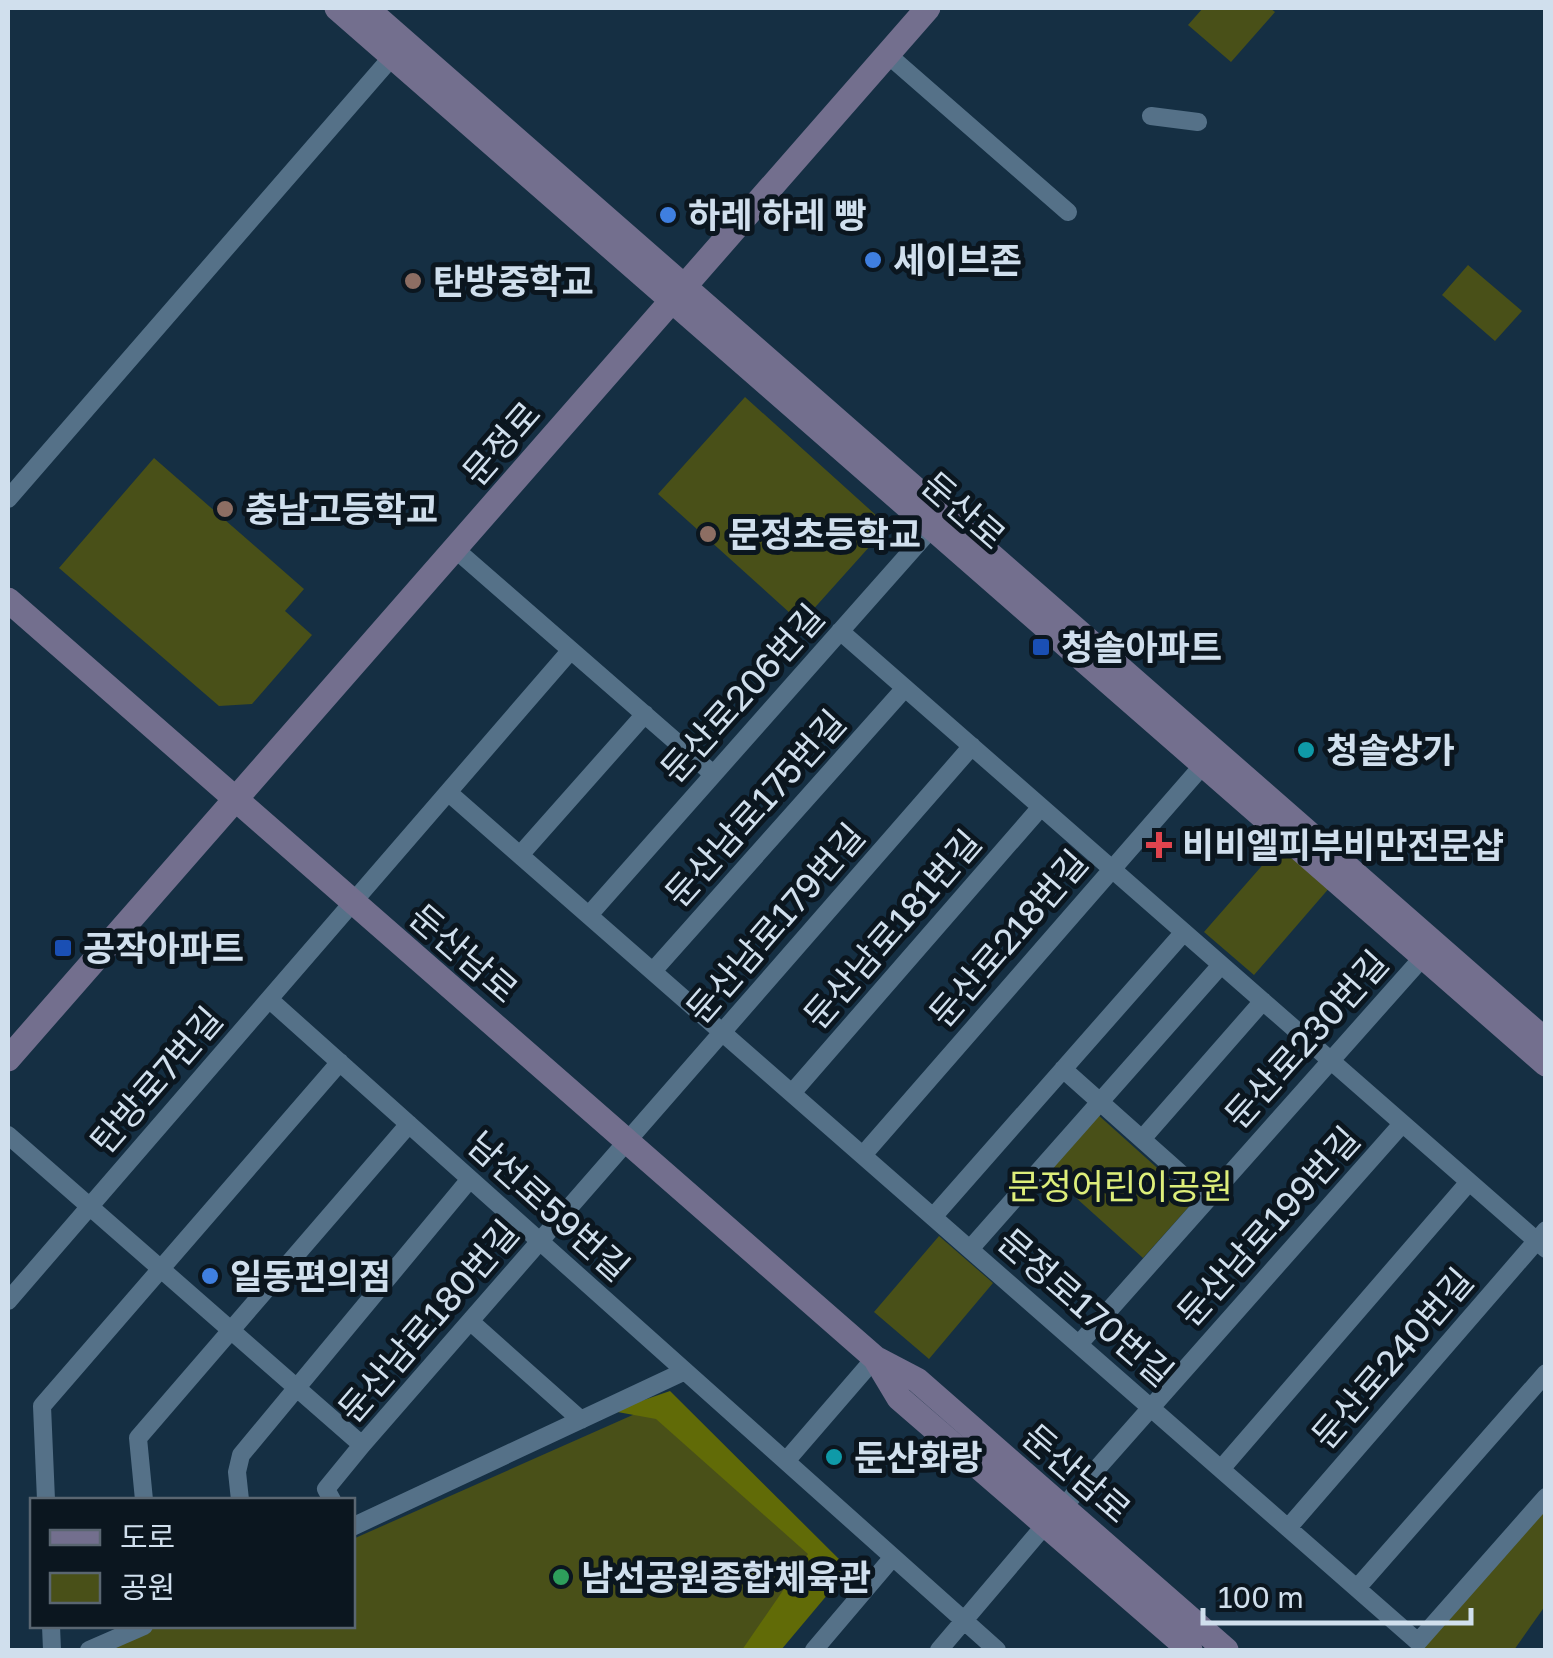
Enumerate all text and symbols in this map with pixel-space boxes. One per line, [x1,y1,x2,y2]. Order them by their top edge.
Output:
place label: 하레 하레 빵 [688,194,867,236]
marker: 하레 하레 빵 [657,204,679,226]
place label: 세이브존 [893,239,1022,281]
marker: 세이브존 [862,249,884,271]
place label: 탄방중학교 [433,260,594,302]
marker: 탄방중학교 [402,270,424,292]
street label: 문정로 [453,393,549,493]
street label: 둔산로 [914,462,1014,558]
place label: 충남고등학교 [245,488,438,530]
marker: 충남고등학교 [214,498,236,520]
place label: 문정초등학교 [728,513,921,555]
marker: 문정초등학교 [697,523,719,545]
street label: 둔산로206번길 [651,596,833,790]
place label: 청솔아파트 [1061,626,1222,668]
marker: 청솔아파트 [1030,636,1052,658]
street label: 둔산남로175번길 [656,701,854,915]
place label: 청솔상가 [1326,729,1455,771]
marker: 청솔상가 [1295,739,1317,761]
street label: 둔산남로179번길 [677,815,873,1031]
street label: 둔산남로181번길 [795,821,989,1037]
place label: 비비엘피부비만전문샵 [1182,824,1504,866]
marker: 비비엘피부비만전문샵 [1146,832,1172,858]
street label: 둔산로218번길 [920,841,1096,1035]
street label: 둔산남로 [402,895,526,1011]
place label: 공작아파트 [83,927,244,969]
marker: 공작아파트 [52,937,74,959]
street label: 둔산로230번길 [1216,942,1396,1136]
street label: 탄방로7번길 [81,998,231,1162]
street label: 둔산남로199번길 [1168,1118,1368,1334]
street label: 남선로59번길 [460,1123,638,1289]
park label: 문정어린이공원 [1007,1165,1233,1207]
street label: 둔산남로180번길 [329,1212,527,1430]
street label: 문정로170번길 [990,1220,1182,1394]
place label: 일동편의점 [230,1255,391,1297]
street label: 둔산로240번길 [1303,1260,1481,1456]
marker: 일동편의점 [199,1265,221,1287]
street label: 둔산남로 [1015,1415,1139,1531]
place label: 둔산화랑 [854,1436,983,1478]
marker: 둔산화랑 [823,1446,845,1468]
legend [30,1498,355,1628]
text: 도로 [120,1519,175,1555]
place label: 남선공원종합체육관 [581,1556,871,1598]
scale bar [1203,1563,1470,1625]
marker: 남선공원종합체육관 [550,1566,572,1588]
text: 공원 [120,1569,175,1605]
text: 100 m [1218,1579,1304,1615]

